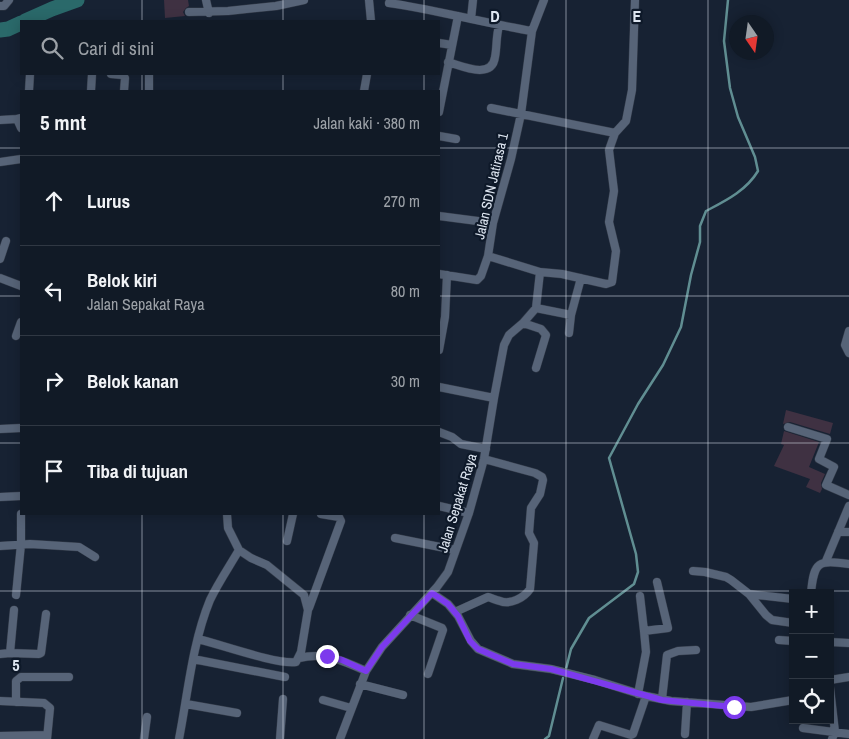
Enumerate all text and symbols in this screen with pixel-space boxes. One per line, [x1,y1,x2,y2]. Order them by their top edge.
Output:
text: D [490,5,500,27]
text: E [633,5,642,27]
north arrow [729,15,774,60]
search box [20,20,440,75]
icon: search [38,34,66,62]
text: Cari di sini [78,35,154,61]
text: 5 mnt [40,108,86,137]
text: Jalan kaki · 380 m [314,112,420,134]
street label: Jalan SDN Jatirasa 1 [470,131,512,241]
icon: ahead [40,187,68,215]
text: Lurus [87,188,130,214]
text: 270 m [384,190,420,212]
text: Belok kiri [87,267,157,293]
icon: left [40,277,68,305]
text: 80 m [391,280,420,302]
text: Jalan Sepakat Raya [87,293,204,315]
icon: right [40,367,68,395]
text: Belok kanan [87,368,179,394]
text: 30 m [391,370,420,392]
street label: Jalan Sepakat Raya [433,451,481,555]
icon: arrive [40,457,68,485]
text: Tiba di tujuan [87,458,188,484]
map controls [789,589,834,724]
button: + [789,589,834,634]
button: − [789,634,834,679]
route end [316,645,339,668]
text: 5 [12,654,20,676]
button: locate [789,679,834,724]
route start [723,696,746,719]

